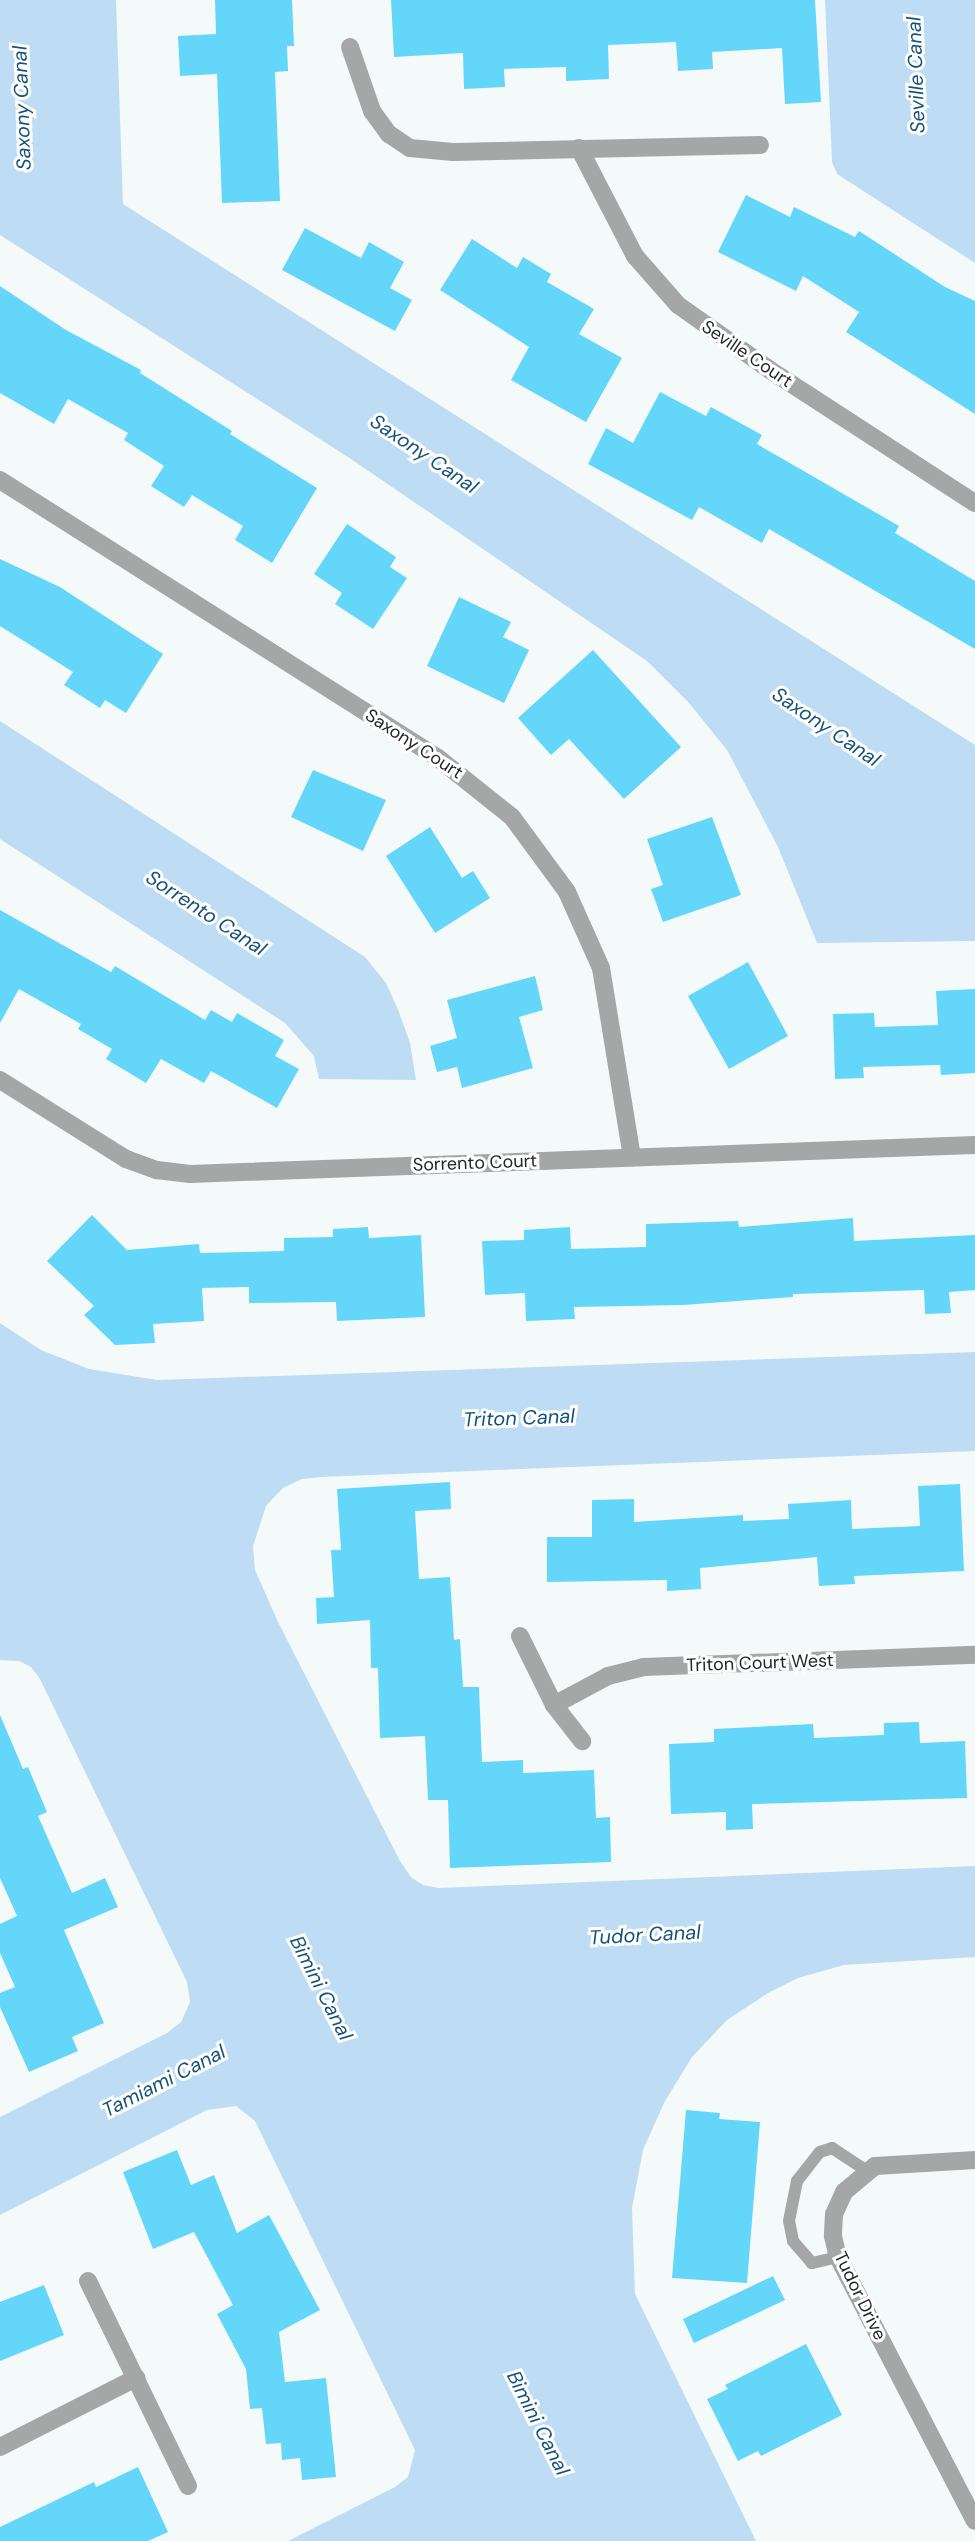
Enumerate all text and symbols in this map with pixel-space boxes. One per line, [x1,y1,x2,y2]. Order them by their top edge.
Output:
water label: Seville Canal [902,16,930,134]
water label: Saxony Canal [8,45,36,171]
street label: Seville Court [698,316,796,392]
water label: Saxony Canal [366,409,482,499]
water label: Saxony Canal [768,682,884,772]
street label: Saxony Court [361,704,467,784]
water label: Sorrento Canal [141,865,271,961]
street label: Sorrento Court [412,1150,538,1176]
water label: Triton Canal [463,1404,575,1432]
street label: Triton Court West [686,1650,834,1676]
water label: Tudor Canal [589,1920,701,1950]
water label: Bimini Canal [284,1932,358,2044]
water label: Tamiami Canal [98,2040,230,2122]
street label: Tudor Drive [829,2248,891,2344]
water label: Bimini Canal [501,2367,575,2479]

